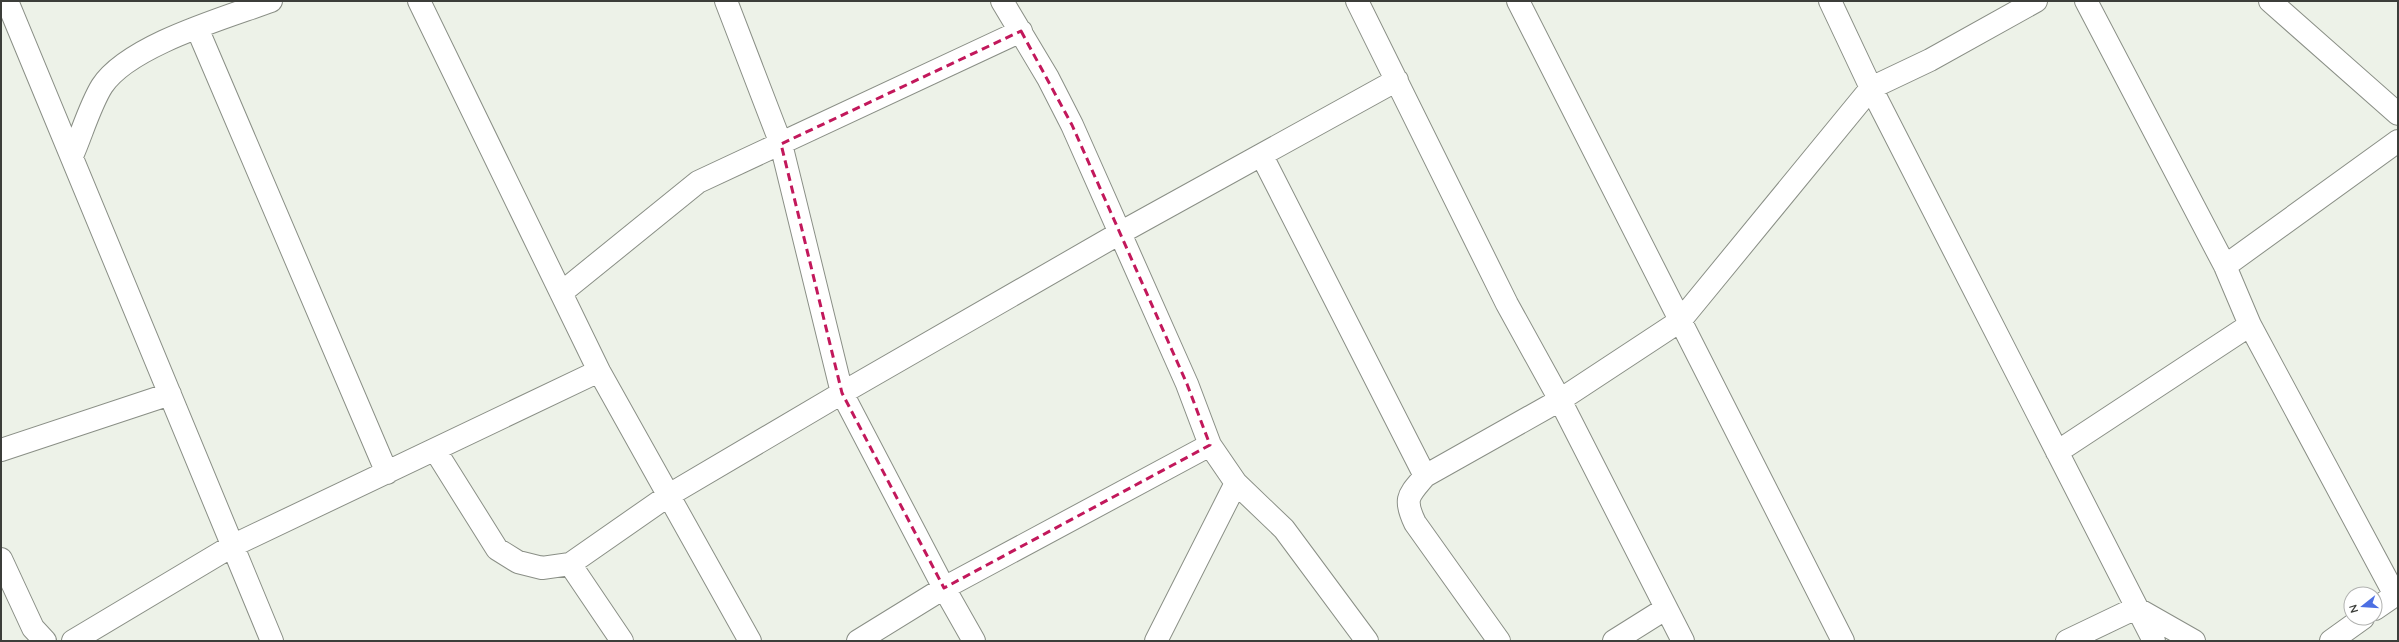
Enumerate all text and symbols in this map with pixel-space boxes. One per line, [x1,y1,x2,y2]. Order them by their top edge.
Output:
north arrow [2343,586,2383,626]
text: N [2346,603,2361,615]

